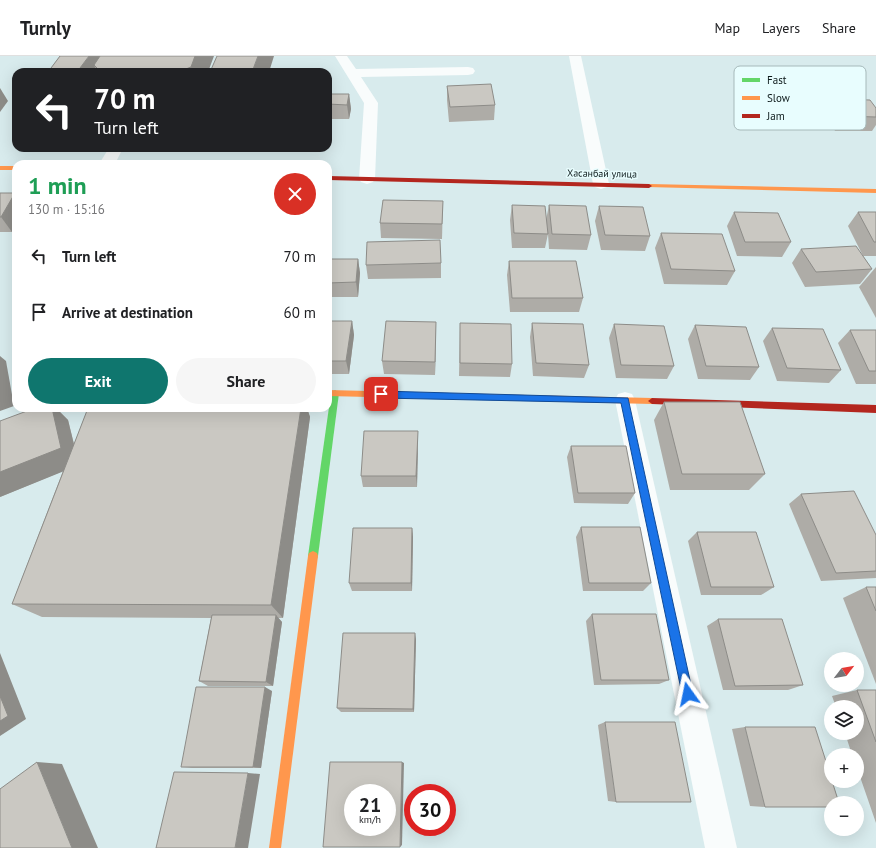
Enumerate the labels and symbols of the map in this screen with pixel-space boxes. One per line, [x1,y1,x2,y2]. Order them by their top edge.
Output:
legend [734,66,866,130]
text: Fast [767,73,787,87]
text: Slow [767,91,790,105]
text: Jam [766,109,785,123]
street label: Хасанбай улица [567,166,637,181]
pin [364,377,398,411]
north arrow [824,652,864,692]
position arrow [667,673,709,715]
speed limit sign: 30 [404,784,456,836]

